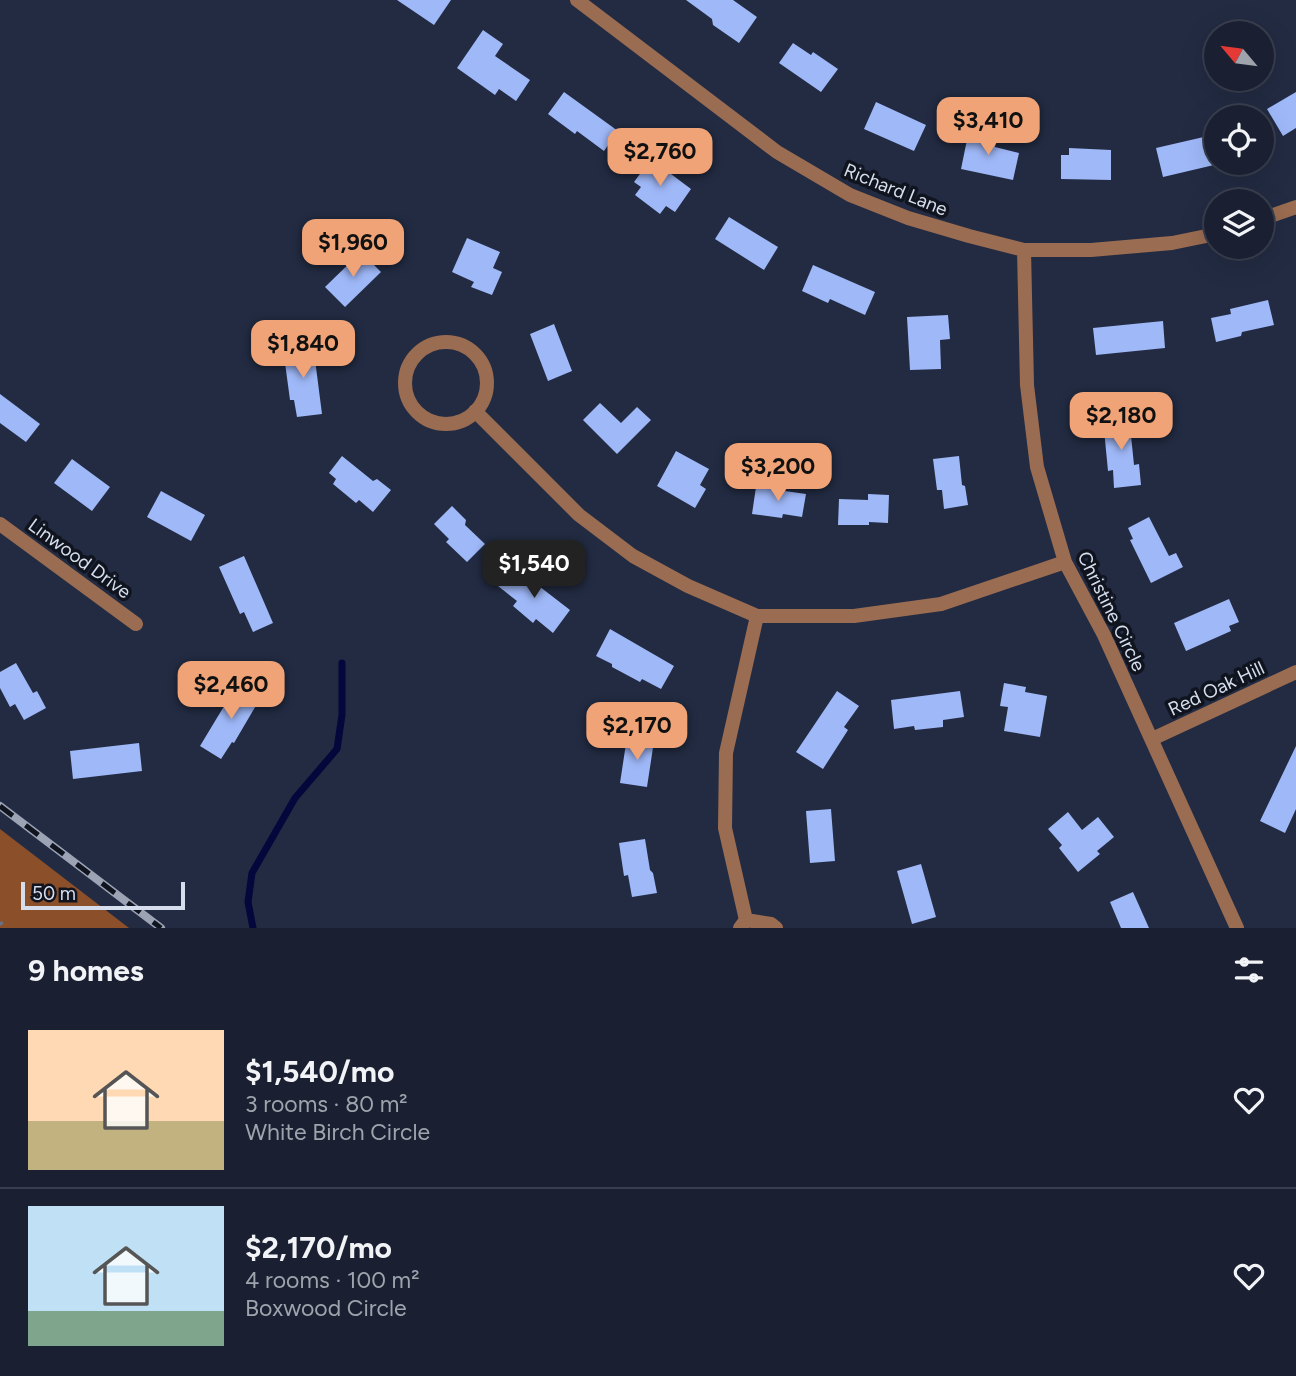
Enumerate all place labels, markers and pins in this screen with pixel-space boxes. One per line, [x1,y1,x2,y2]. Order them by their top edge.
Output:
pin: $3,410 [931,97,1045,157]
pin: $2,760 [603,128,717,188]
pin: $1,960 [296,219,410,279]
pin: $1,840 [246,320,360,380]
pin: $2,180 [1064,392,1178,452]
pin: $3,200 [721,444,835,503]
pin: $1,540 [477,540,591,600]
pin: $2,460 [174,662,288,721]
pin: $2,170 [580,702,694,762]

